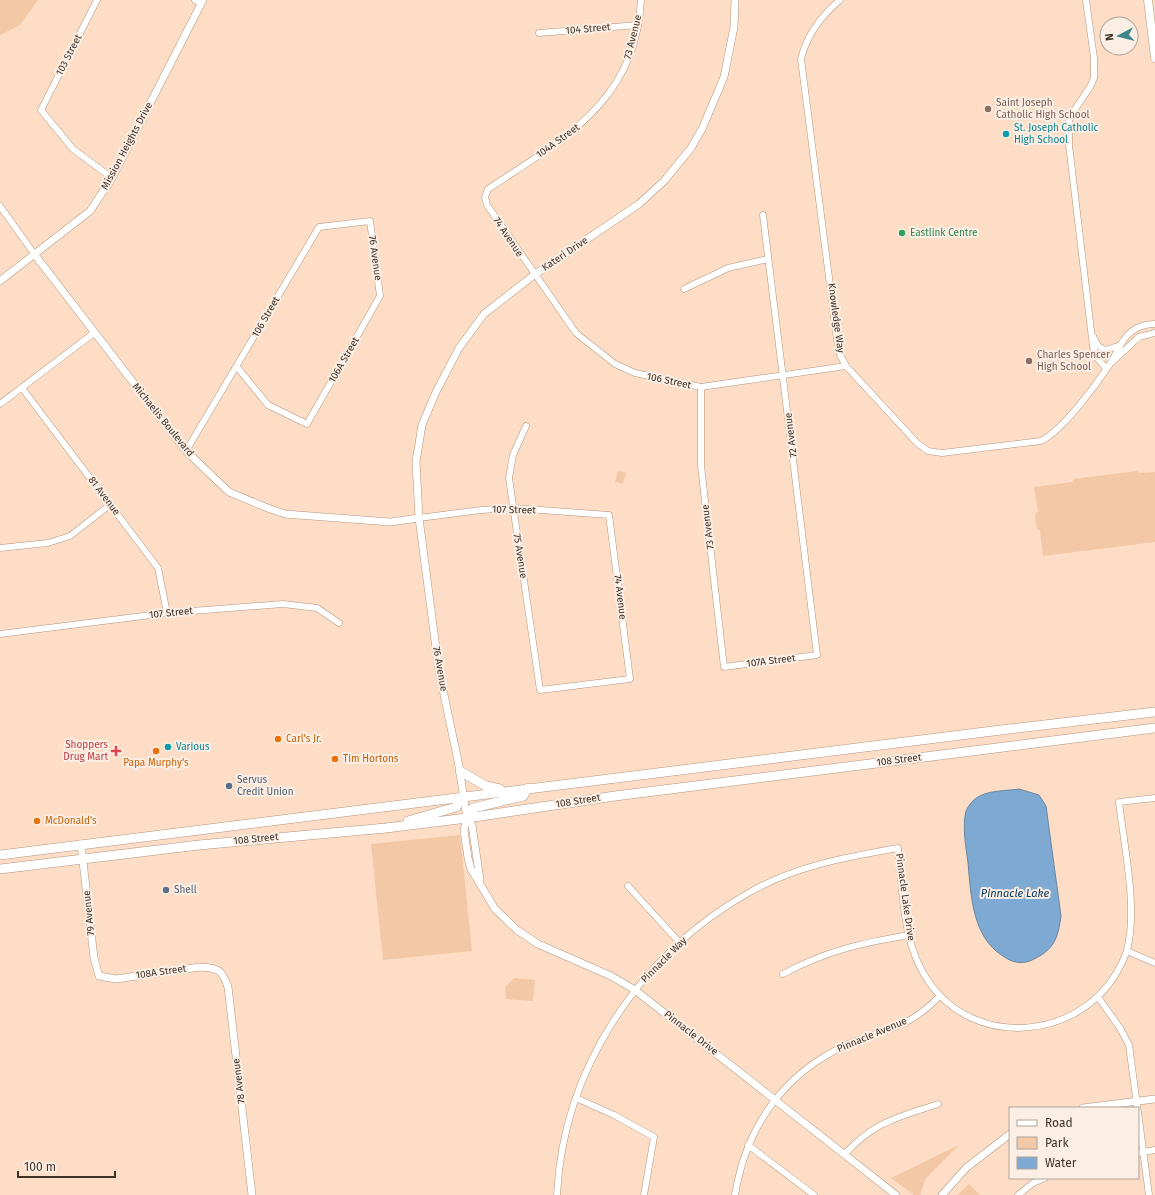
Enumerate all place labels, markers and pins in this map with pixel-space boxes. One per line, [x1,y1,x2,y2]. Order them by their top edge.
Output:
place label: Saint Joseph Catholic High School [996,97,1090,121]
marker: Saint Joseph Catholic High School [983,104,993,114]
place label: St. Joseph Catholic High School [1014,122,1099,146]
marker: St. Joseph Catholic High School [1001,129,1011,139]
place label: Eastlink Centre [910,227,977,239]
marker: Eastlink Centre [897,228,907,238]
place label: Charles Spencer High School [1037,349,1110,373]
marker: Charles Spencer High School [1024,356,1034,366]
place label: Carl's Jr. [286,733,322,745]
marker: Carl's Jr. [273,734,283,744]
place label: Shoppers Drug Mart [63,739,108,763]
place label: Various [176,741,210,753]
marker: Various [163,742,173,752]
marker: Shoppers Drug Mart [111,746,121,756]
marker: Papa Murphy's [151,746,161,756]
place label: Tim Hortons [343,753,399,765]
marker: Tim Hortons [330,754,340,764]
place label: Papa Murphy's [123,757,189,769]
place label: Servus Credit Union [237,774,294,798]
marker: Servus Credit Union [224,781,234,791]
place label: McDonald's [45,815,97,827]
marker: McDonald's [32,816,42,826]
place label: Shell [174,884,197,896]
marker: Shell [161,885,171,895]

